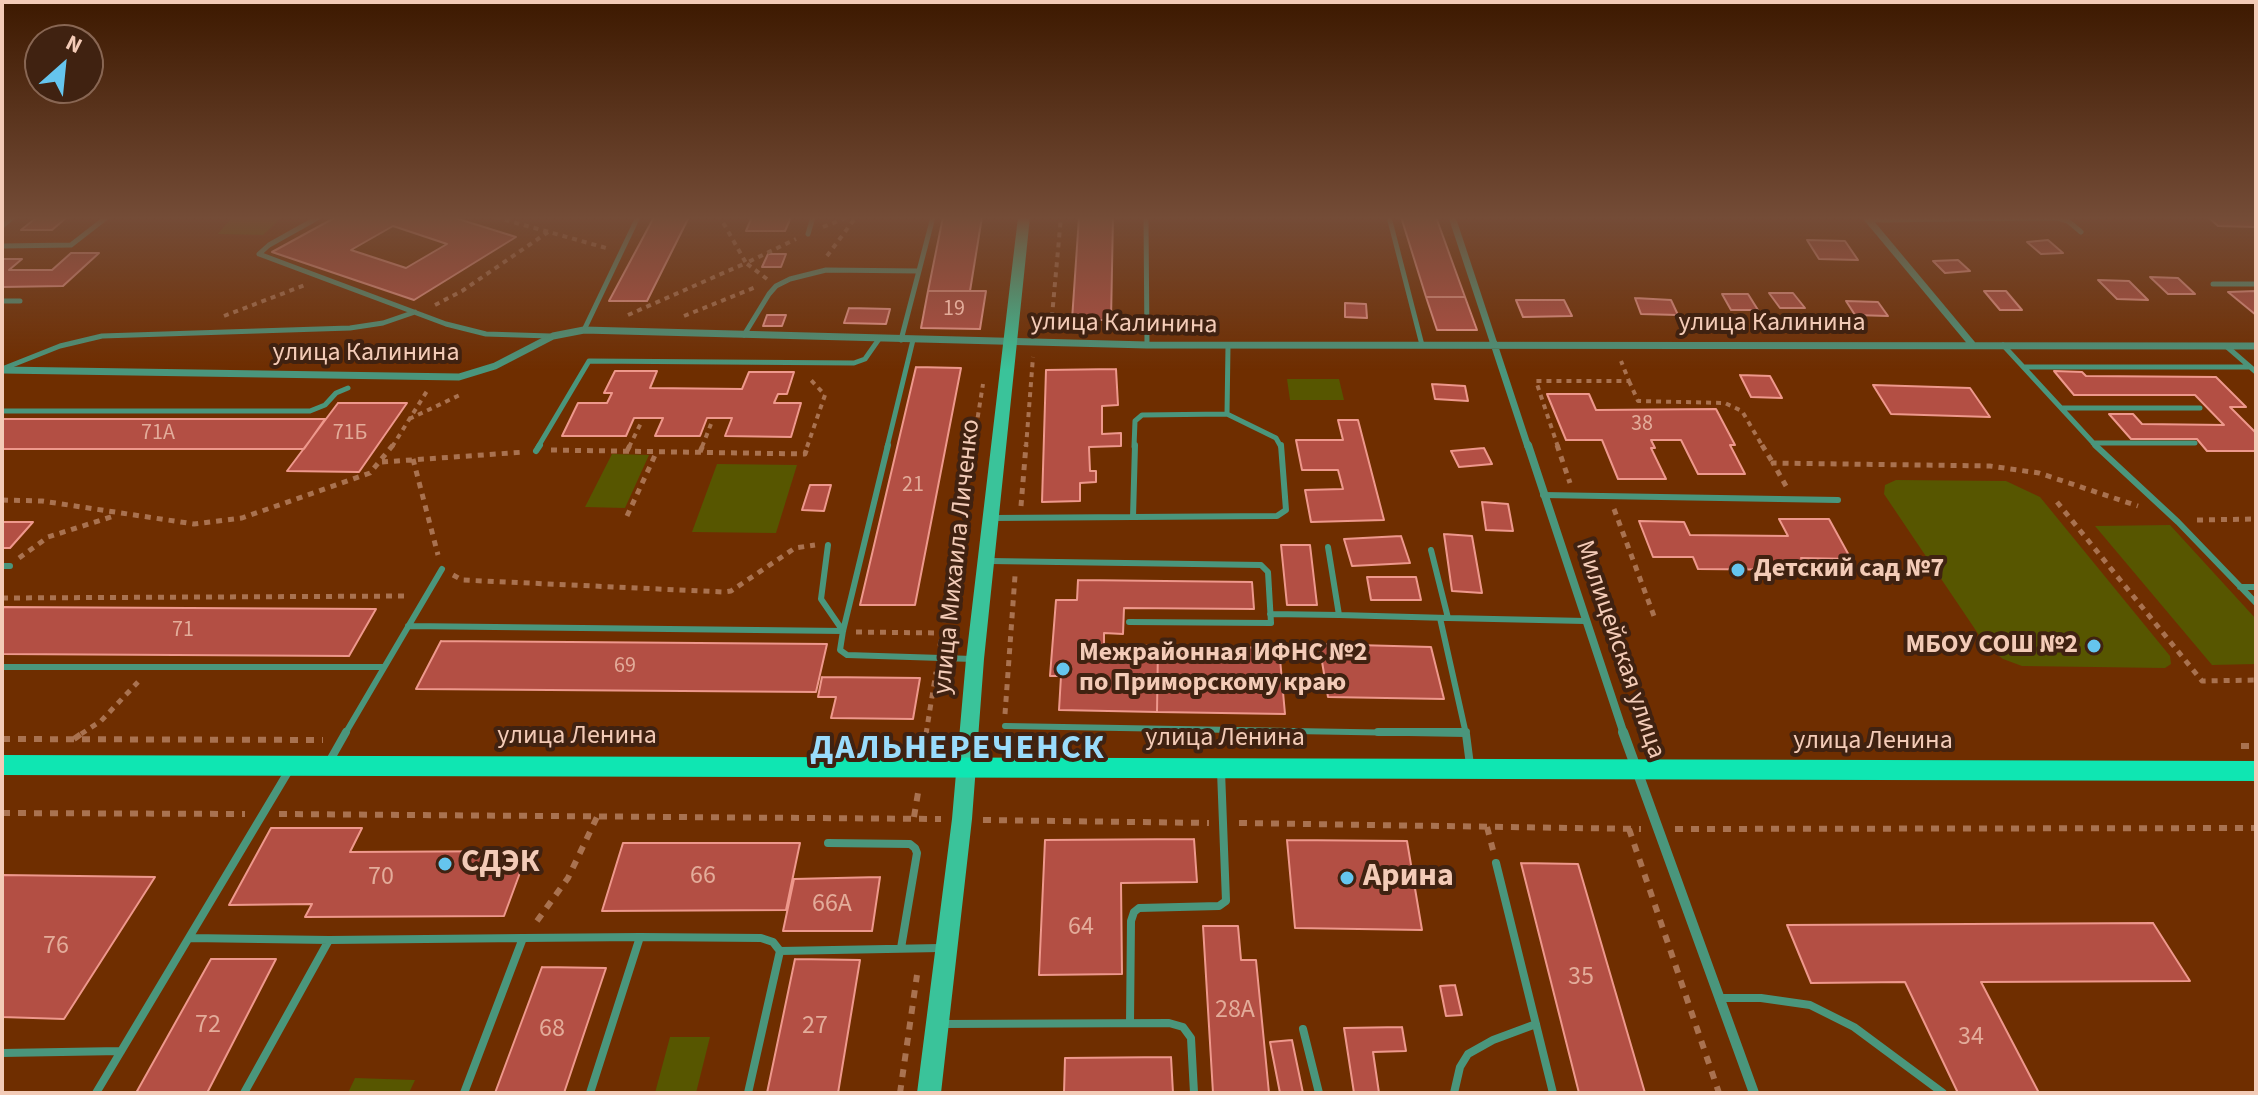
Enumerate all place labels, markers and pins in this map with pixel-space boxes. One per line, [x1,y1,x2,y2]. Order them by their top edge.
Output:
place label: Детский сад №7 [1754,554,1944,586]
marker: Детский сад №7 [1729,561,1747,579]
place label: МБОУ СОШ №2 [1905,630,2078,662]
marker: МБОУ СОШ №2 [2085,637,2103,655]
place label: Межрайонная ИФНС №2 по Приморскому краю [1079,638,1367,700]
marker: Межрайонная ИФНС №2 по Приморскому краю [1054,660,1072,678]
place label: СДЭК [461,845,539,883]
marker: СДЭК [436,855,454,873]
place label: Арина [1363,859,1454,897]
marker: Арина [1338,869,1356,887]

